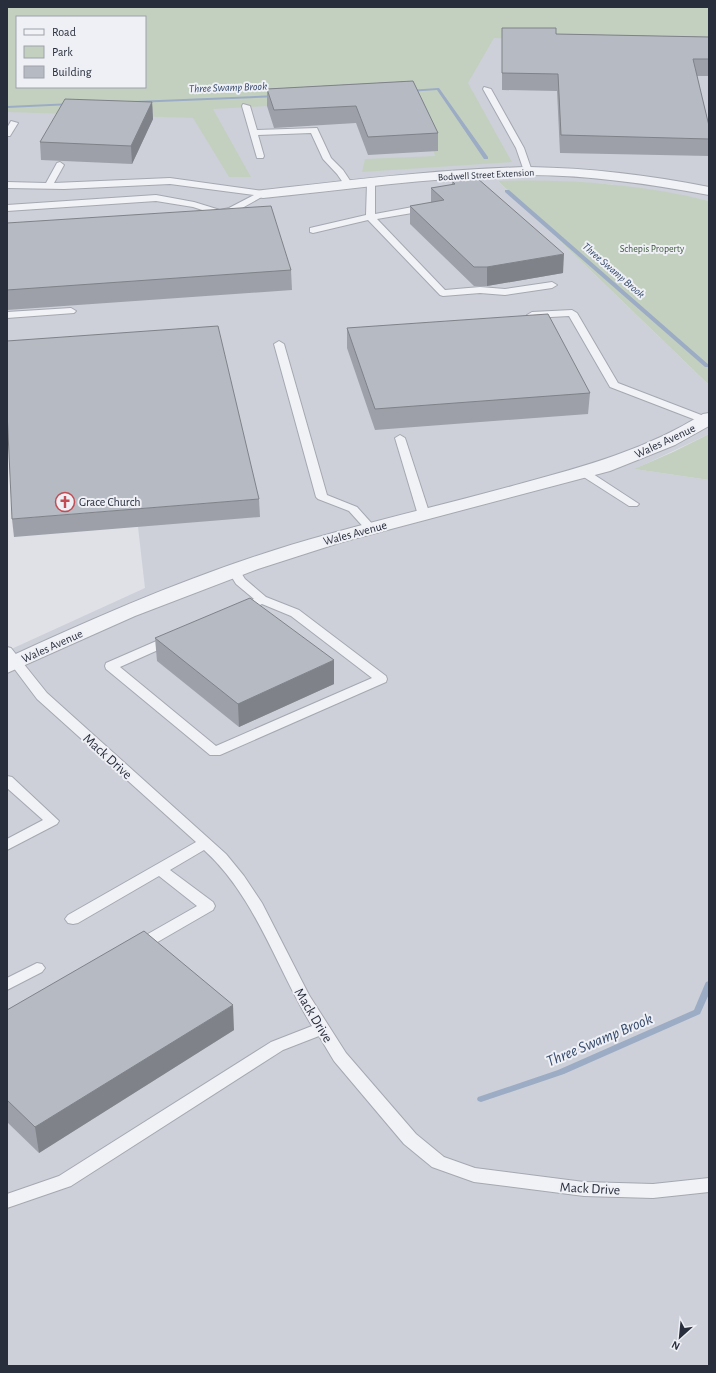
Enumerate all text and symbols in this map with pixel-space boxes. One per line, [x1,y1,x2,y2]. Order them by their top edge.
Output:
legend [16,16,146,88]
text: Road [52,26,76,38]
text: Park [52,46,73,58]
text: Building [52,66,92,78]
water label: Three Swamp Brook [189,81,267,95]
street label: Bodwell Street Extension [438,167,534,183]
water label: Three Swamp Brook [580,241,647,301]
park label: Schepis Property [620,244,685,254]
street label: Wales Avenue [633,422,697,460]
church icon: Grace Church [54,491,76,513]
place label: Grace Church [79,496,141,508]
street label: Wales Avenue [322,519,388,547]
street label: Wales Avenue [20,627,84,665]
street label: Mack Drive [80,731,135,782]
street label: Mack Drive [292,986,335,1045]
water label: Three Swamp Brook [544,1010,655,1070]
street label: Mack Drive [559,1180,621,1198]
north arrow [660,1317,700,1357]
text: N [670,1339,682,1352]

